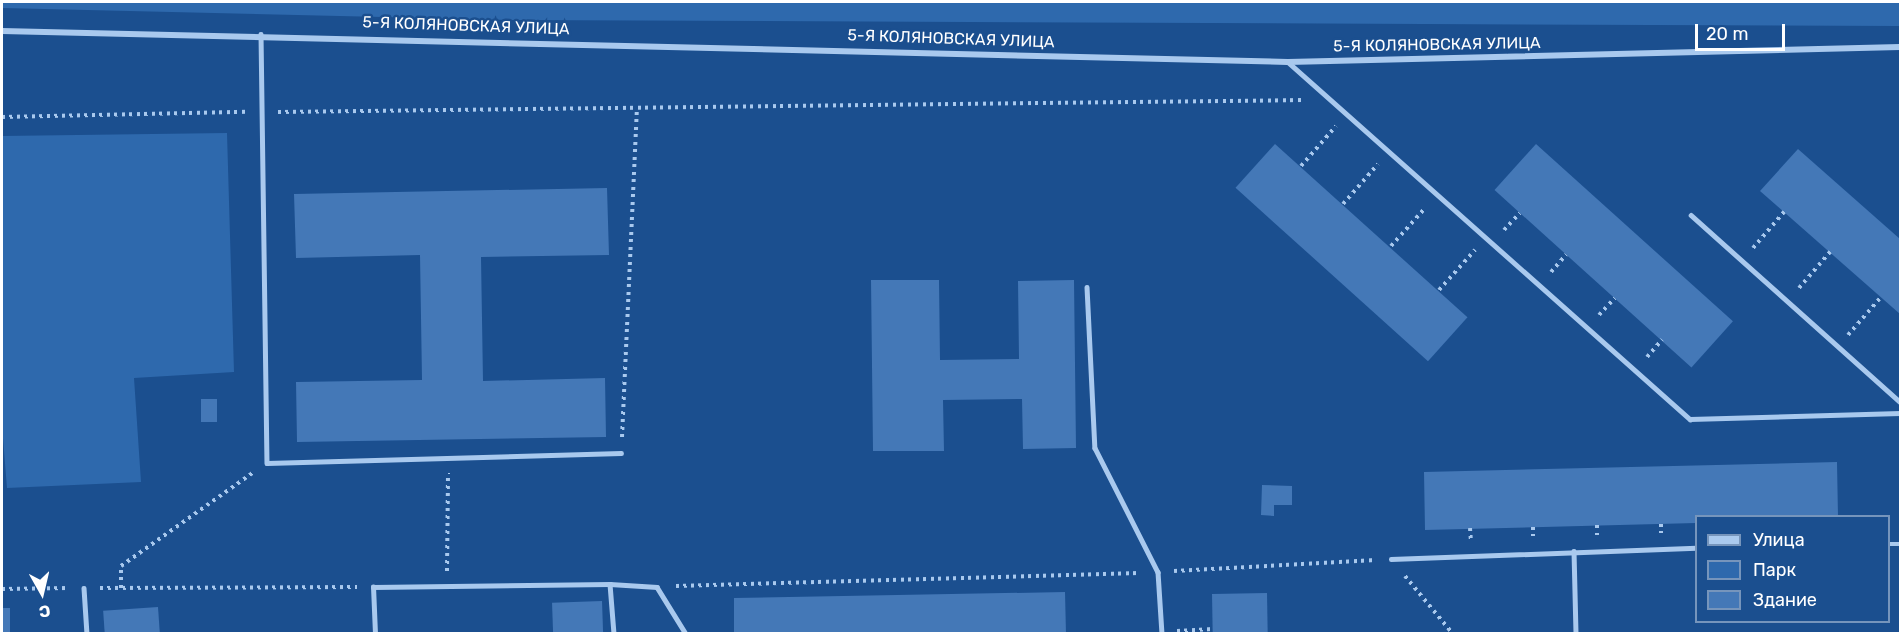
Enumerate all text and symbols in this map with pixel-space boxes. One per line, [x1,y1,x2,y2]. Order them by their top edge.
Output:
scale bar [1698,12,1788,50]
street label: 5-Я КОЛЯНОВСКАЯ УЛИЦА [362,13,570,39]
text: 20 m [1706,23,1748,45]
street label: 5-Я КОЛЯНОВСКАЯ УЛИЦА [847,26,1055,52]
street label: 5-Я КОЛЯНОВСКАЯ УЛИЦА [1333,34,1541,56]
legend [1695,515,1890,623]
text: Улица [1753,529,1805,551]
text: Парк [1753,559,1796,581]
north arrow [12,563,72,623]
text: Здание [1753,589,1817,611]
text: С [38,601,51,622]

